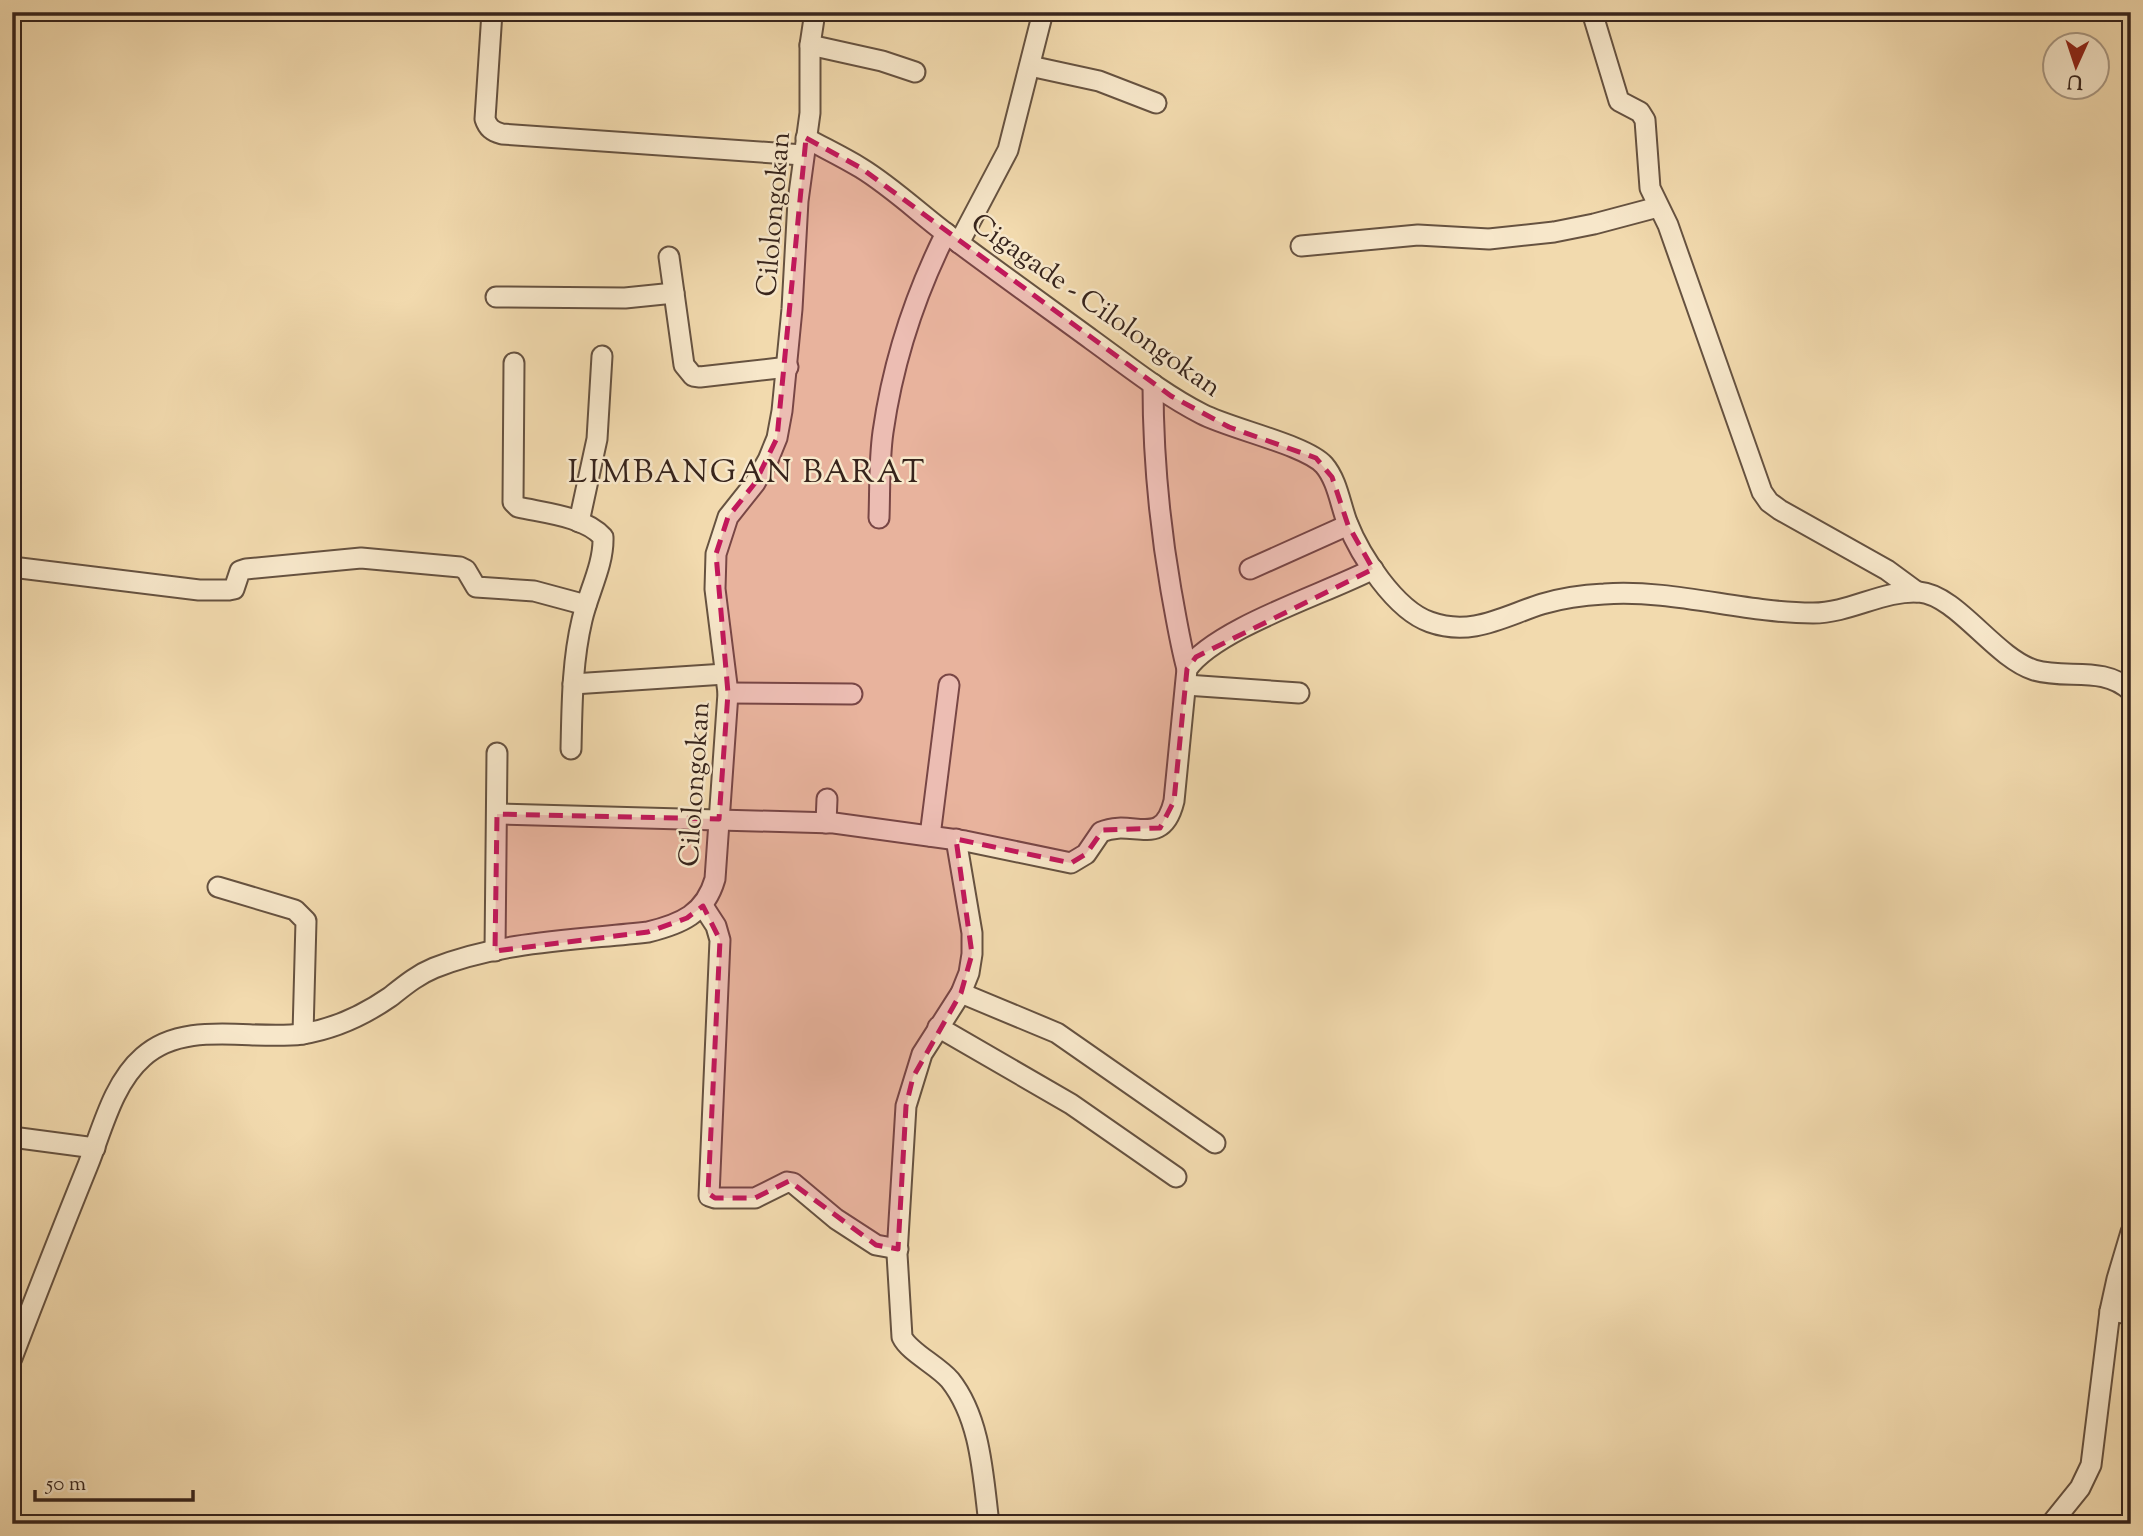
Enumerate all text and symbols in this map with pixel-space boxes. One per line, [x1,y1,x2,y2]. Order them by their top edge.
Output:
north arrow [2042,32,2112,102]
text: U [2066,67,2084,94]
street label: Cilolongokan [748,130,802,298]
street label: Cigagade - Cilolongokan [962,205,1229,408]
district label: LIMBANGAN BARAT [568,451,926,497]
street label: Cilolongokan [670,700,722,868]
scale bar [35,1459,192,1503]
text: 50 m [45,1470,86,1500]

